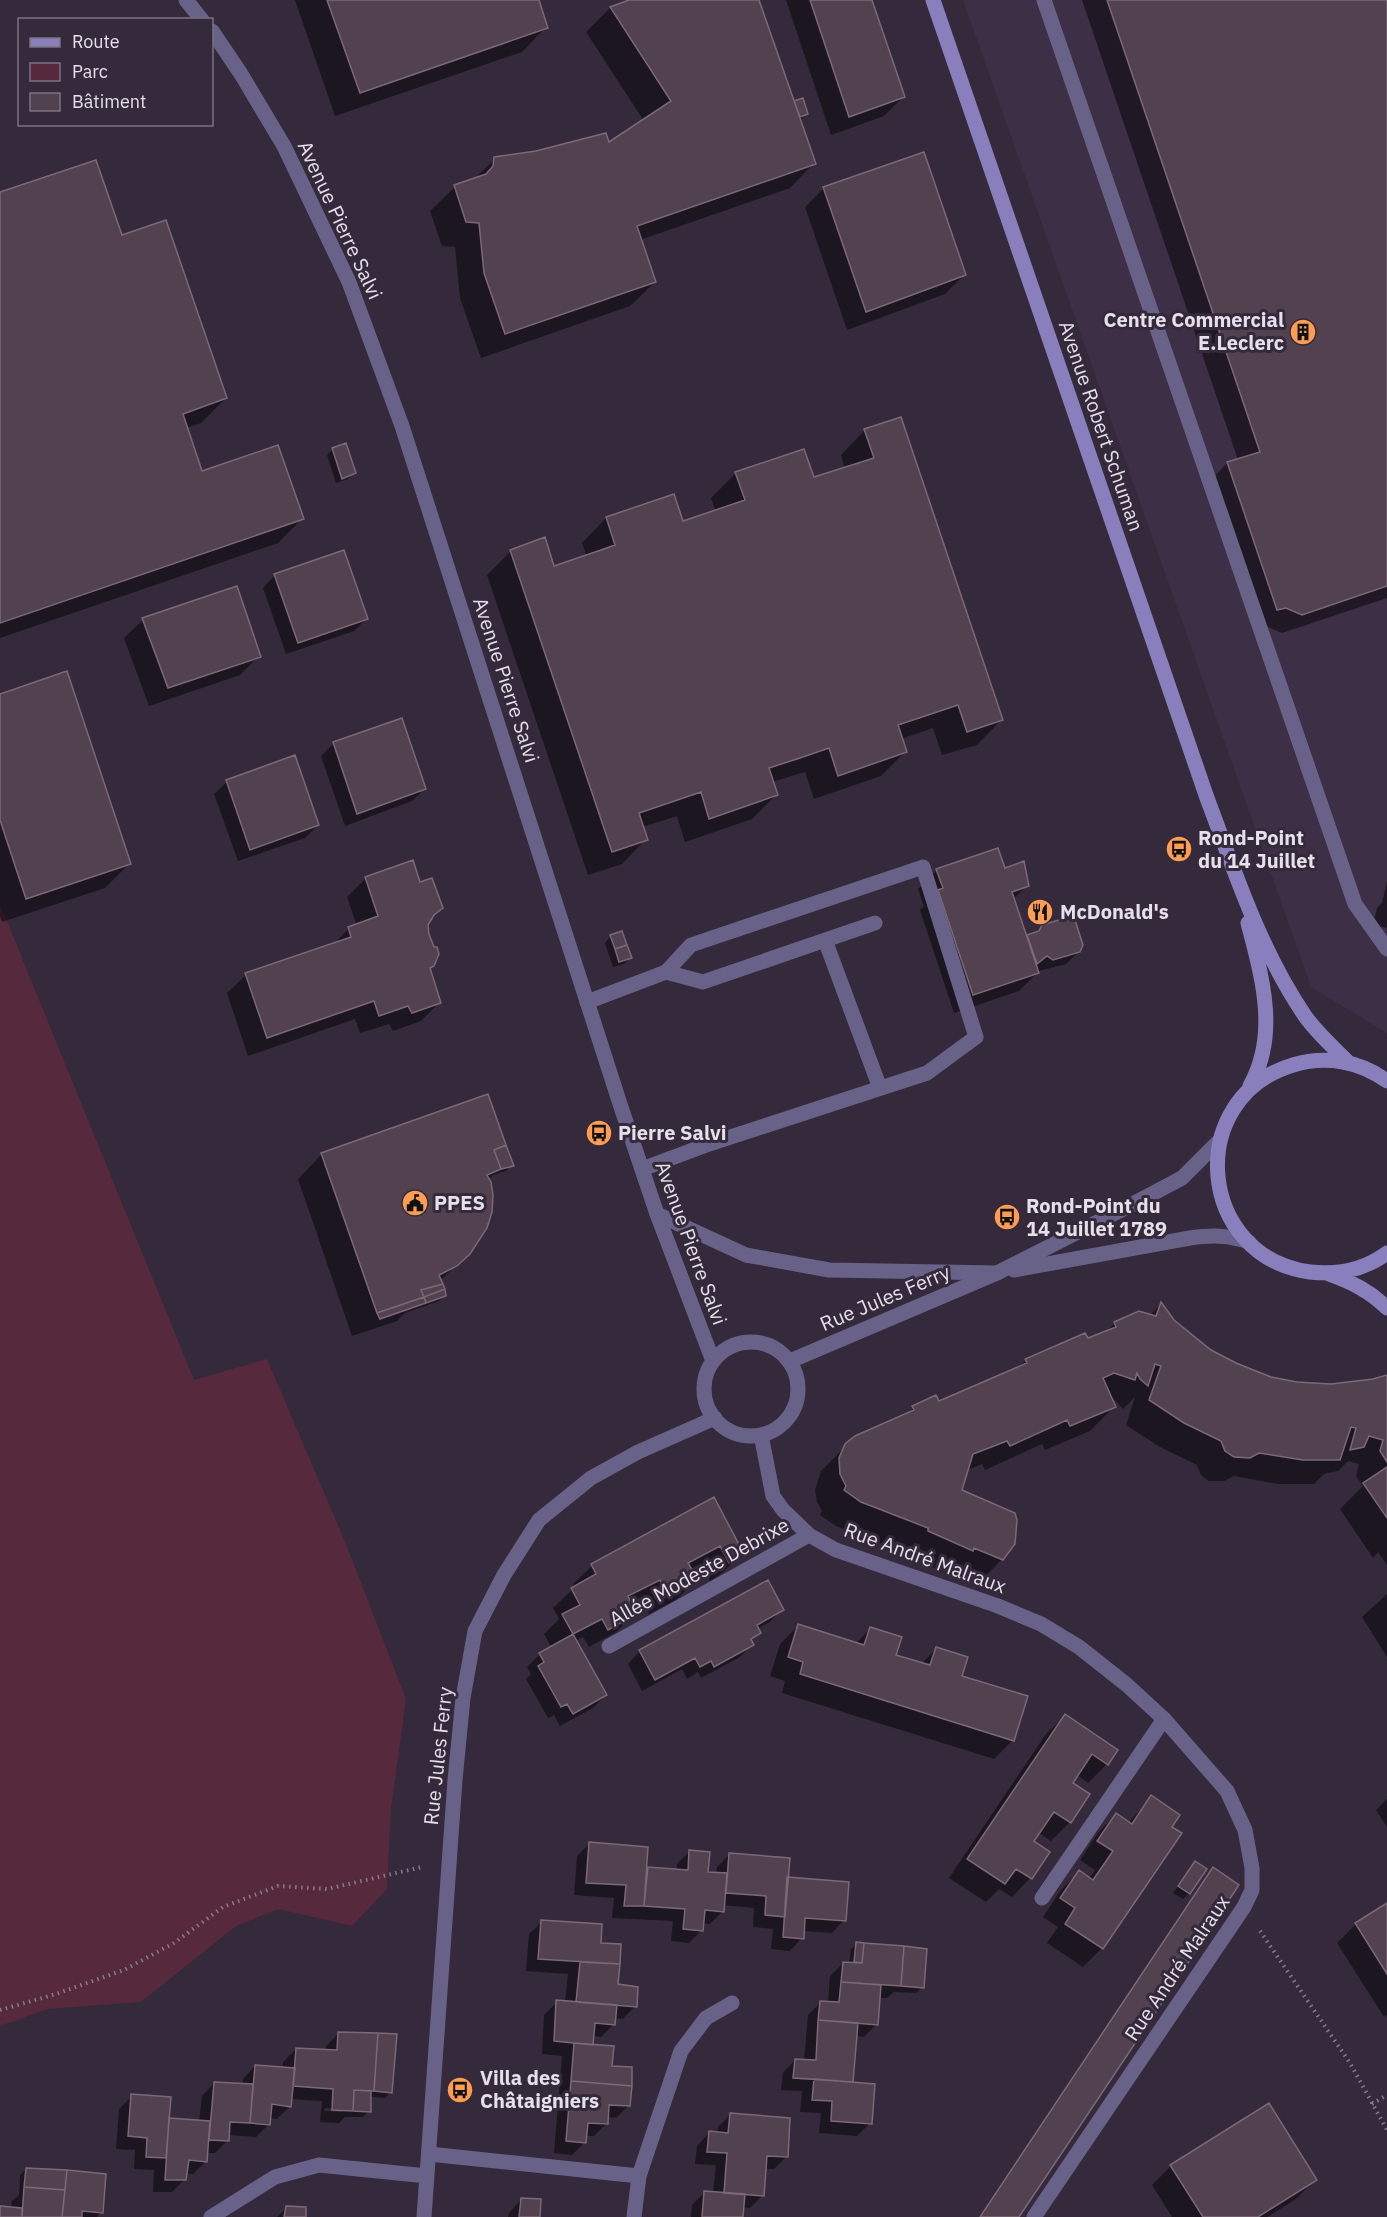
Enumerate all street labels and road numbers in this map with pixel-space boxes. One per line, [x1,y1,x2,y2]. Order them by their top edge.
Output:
street label: Avenue Pierre Salvi [292,136,389,304]
street label: Avenue Robert Schuman [1053,317,1150,535]
street label: Avenue Pierre Salvi [467,594,546,766]
street label: Avenue Pierre Salvi [649,1157,734,1328]
street label: Rue Jules Ferry [816,1258,954,1337]
street label: Allée Modeste Debrixe [604,1511,794,1632]
street label: Rue André Malraux [840,1516,1010,1599]
street label: Rue Jules Ferry [417,1685,458,1826]
street label: Rue André Malraux [1118,1890,1235,2046]

